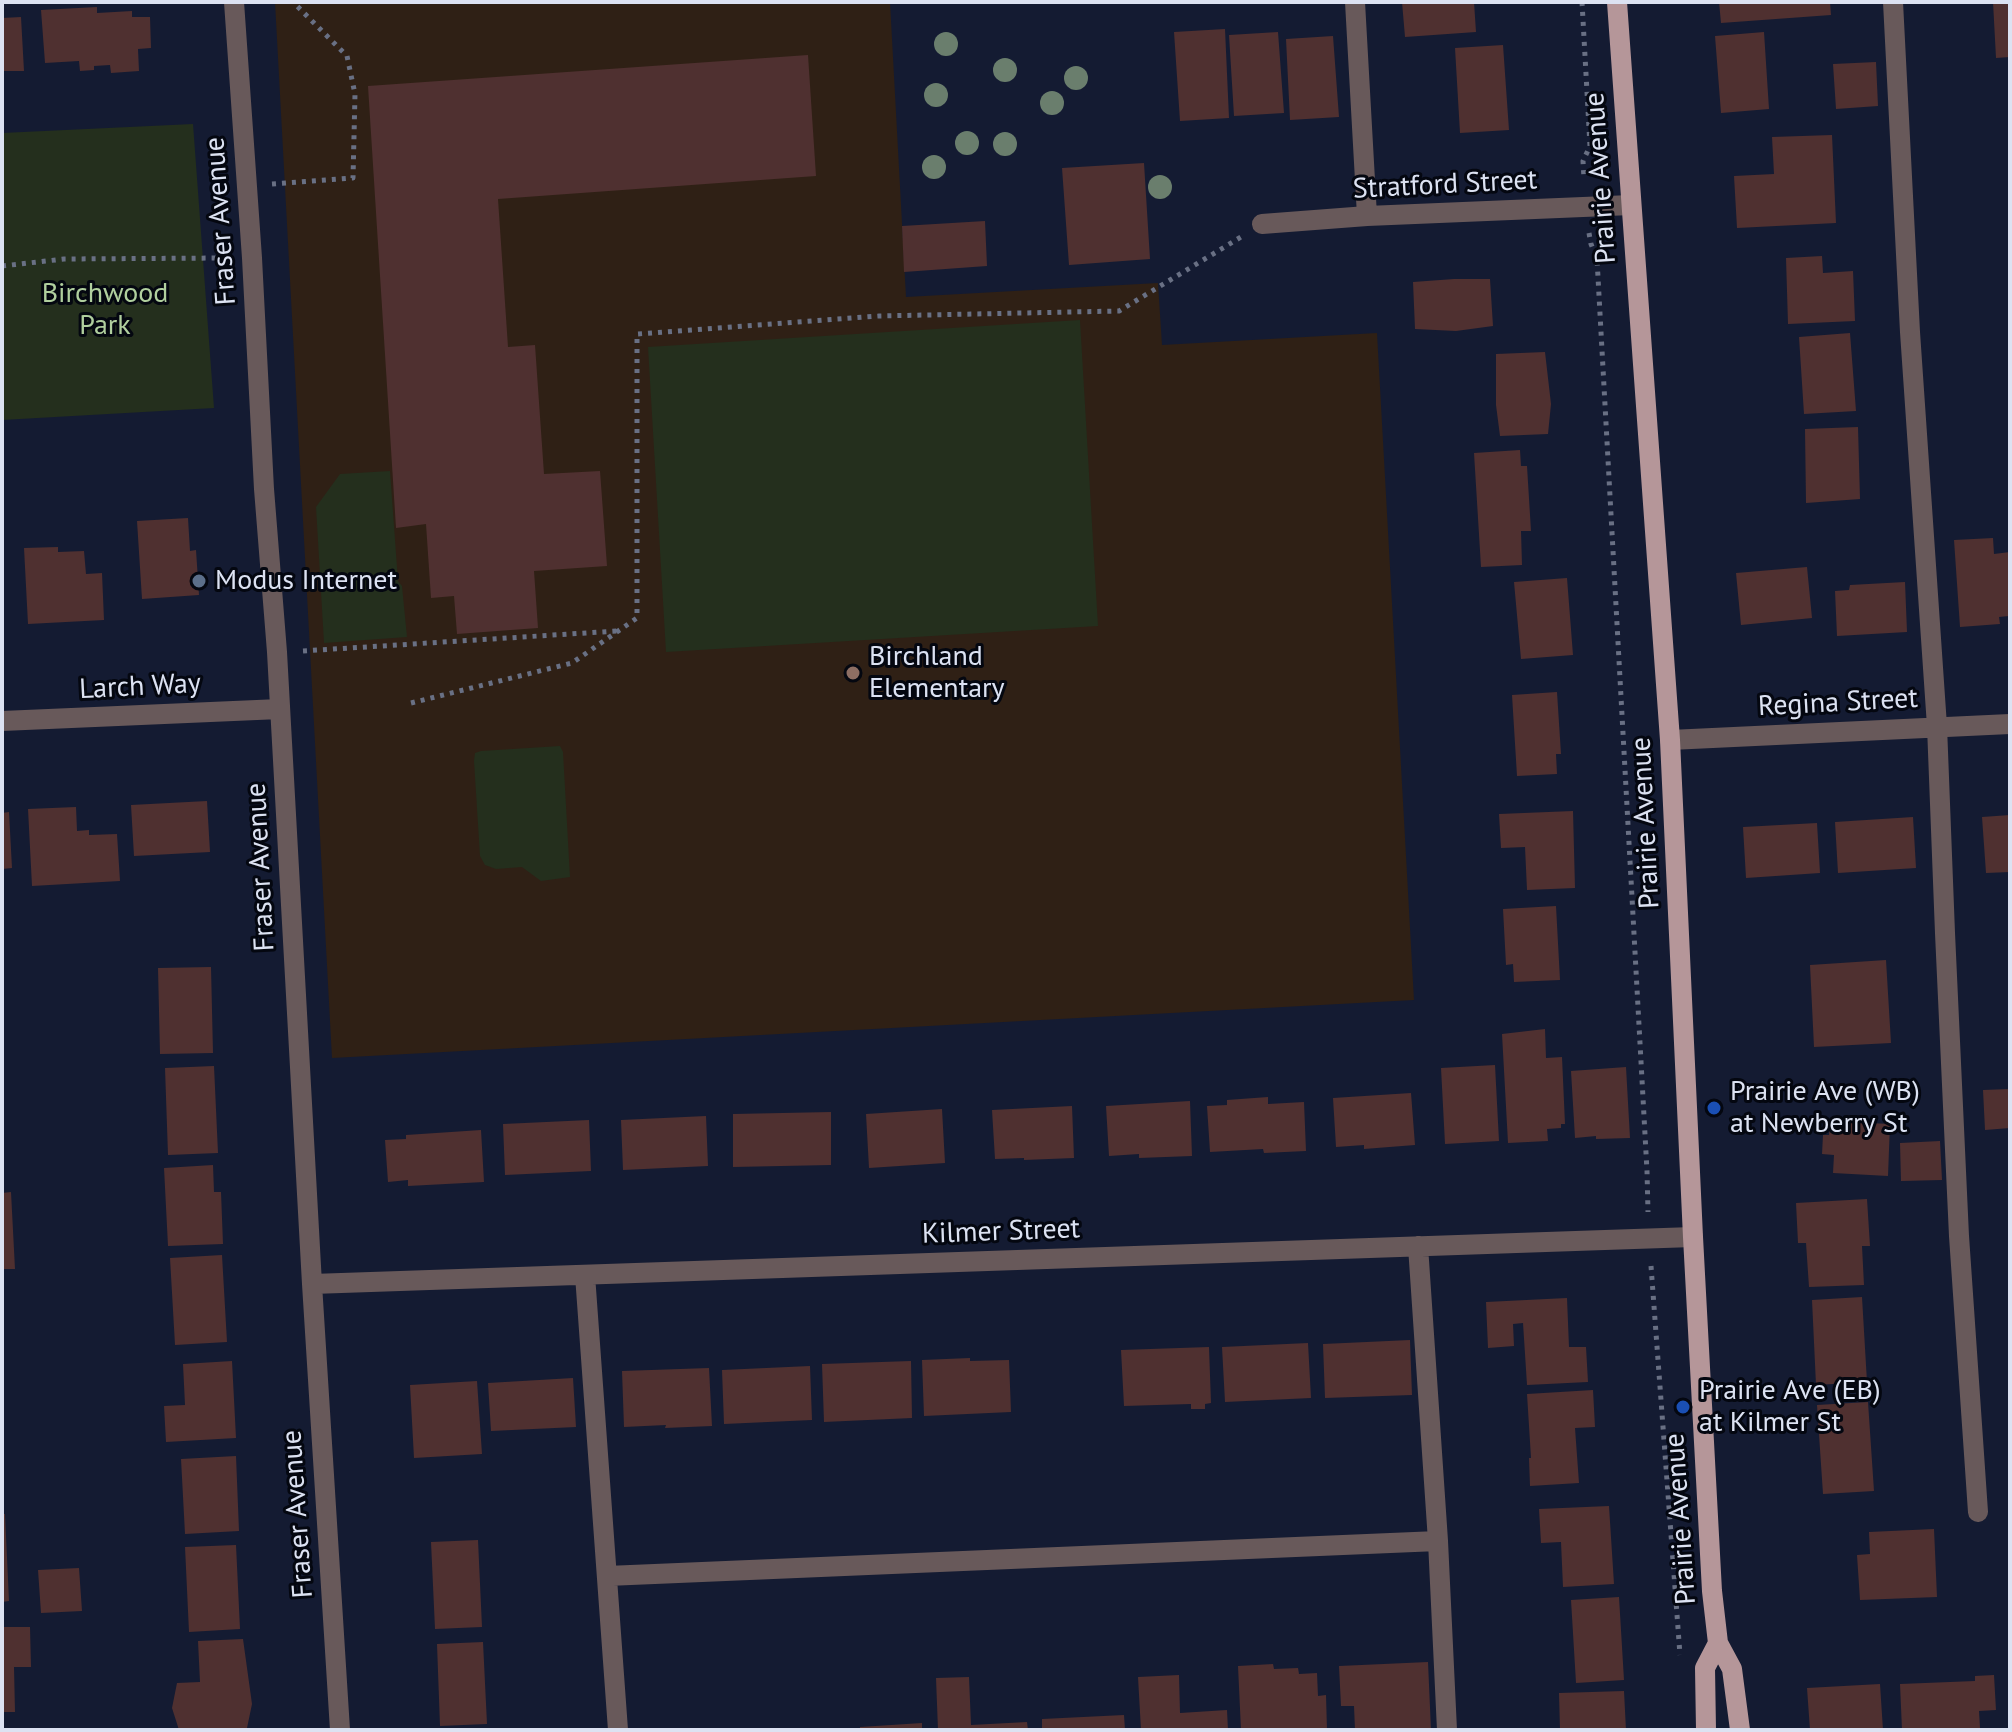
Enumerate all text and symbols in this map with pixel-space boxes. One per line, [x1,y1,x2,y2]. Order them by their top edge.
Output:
street label: Prairie Avenue [1578,91,1624,265]
street label: Fraser Avenue [198,136,244,306]
street label: Stratford Street [1352,163,1538,207]
park label: Birchwood Park [42,277,168,343]
place label: Modus Internet [215,564,397,598]
marker: Modus Internet [190,572,208,590]
place label: Birchland Elementary [869,640,1005,706]
marker: Birchland Elementary [844,664,862,682]
street label: Larch Way [78,667,202,707]
street label: Regina Street [1757,682,1919,724]
street label: Prairie Avenue [1625,736,1667,910]
street label: Fraser Avenue [240,782,282,952]
place label: Prairie Ave (WB) at Newberry St [1730,1075,1920,1141]
marker: Prairie Ave (WB) at Newberry St [1705,1099,1723,1117]
street label: Kilmer Street [921,1212,1081,1252]
place label: Prairie Ave (EB) at Kilmer St [1699,1374,1881,1440]
marker: Prairie Ave (EB) at Kilmer St [1674,1398,1692,1416]
street label: Fraser Avenue [275,1429,321,1599]
street label: Prairie Avenue [1658,1432,1704,1606]

